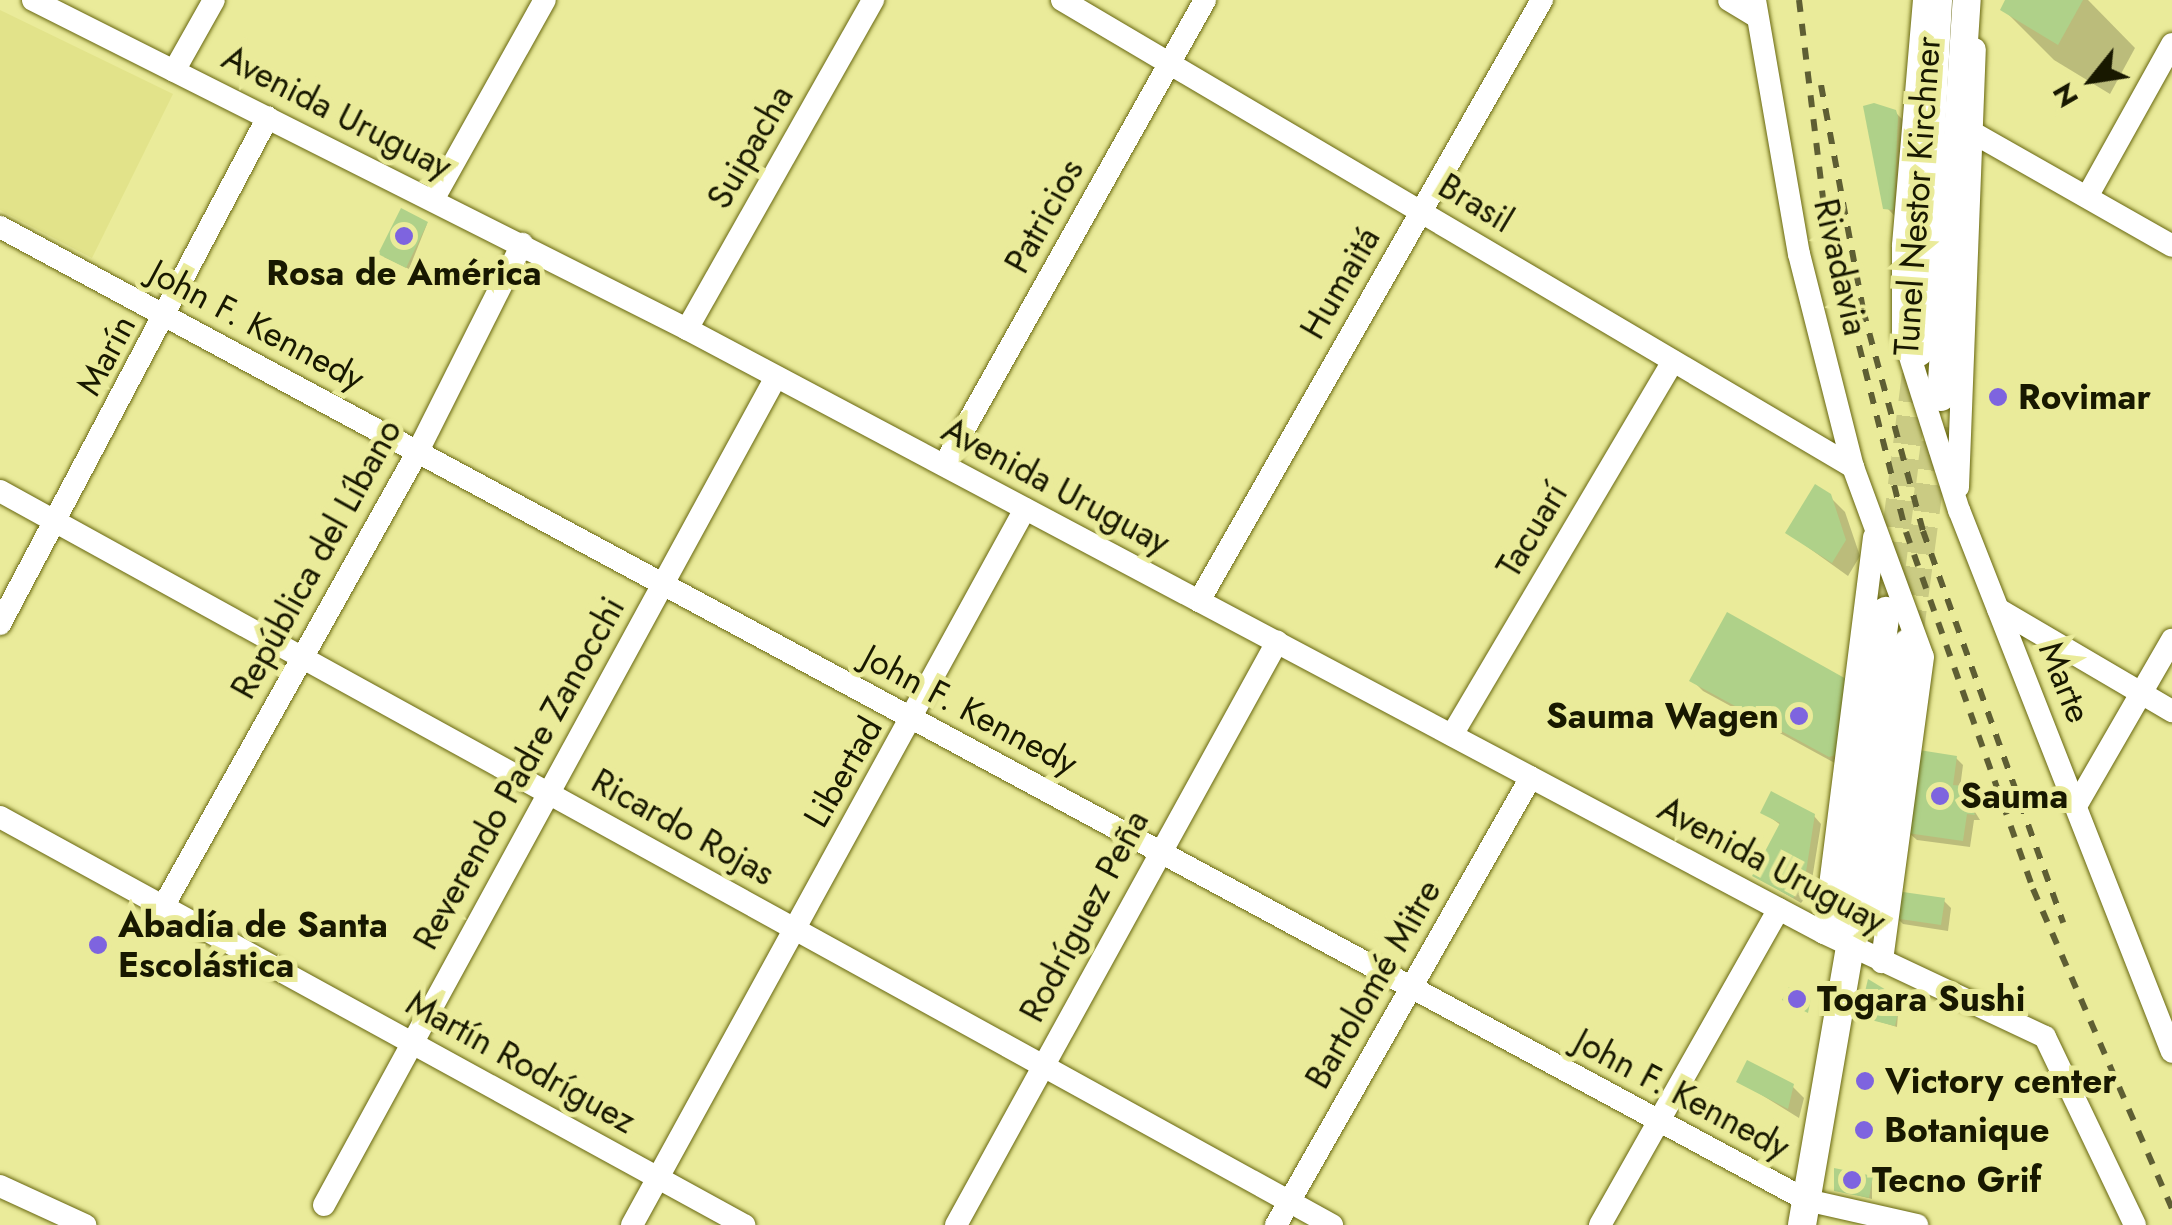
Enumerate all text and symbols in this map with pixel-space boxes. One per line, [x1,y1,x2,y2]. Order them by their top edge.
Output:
north arrow [2042,30,2142,130]
street label: Tunel Nestor Kirchner [1885,35,1949,357]
street label: Avenida Uruguay [215,36,459,188]
text: N [2042,75,2089,115]
street label: Suipacha [698,78,802,216]
street label: Patricios [996,152,1092,280]
street label: Brasil [1431,164,1521,242]
street label: Rivadavia [1805,195,1877,339]
street label: Humaitá [1291,220,1389,346]
marker: Rosa de América [393,225,415,247]
street label: John F. Kennedy [142,251,372,399]
place label: Rosa de América [266,252,542,294]
street label: Marín [68,308,144,402]
place label: Rovimar [2018,376,2151,418]
marker: Rovimar [1987,386,2009,408]
street label: Avenida Uruguay [935,408,1177,564]
street label: República del Líbano [222,412,410,706]
street label: Tacuarí [1488,475,1576,585]
street label: Reverendo Padre Zanocchi [404,589,634,957]
street label: Marte [2030,635,2100,729]
street label: John F. Kennedy [855,636,1085,784]
place label: Sauma Wagen [1546,695,1779,737]
marker: Sauma Wagen [1788,705,1810,727]
street label: Libertad [795,710,891,834]
street label: Ricardo Rojas [584,760,782,894]
place label: Sauma [1960,775,2068,817]
marker: Sauma [1929,785,1951,807]
street label: Avenida Uruguay [1651,787,1893,943]
street label: Rodríguez Peña [1011,803,1157,1029]
street label: Bartolomé Mitre [1296,872,1450,1096]
place label: Abadía de Santa Escolástica [118,904,388,986]
marker: Abadía de Santa Escolástica [87,934,109,956]
place label: Togara Sushi [1817,978,2025,1020]
street label: Martín Rodríguez [399,982,643,1142]
marker: Togara Sushi [1786,988,1808,1010]
street label: John F. Kennedy [1567,1020,1797,1168]
place label: Victory center [1885,1060,2117,1102]
marker: Victory center [1854,1070,1876,1092]
place label: Botanique [1884,1109,2049,1151]
marker: Botanique [1853,1119,1875,1141]
place label: Tecno Grif [1872,1159,2041,1201]
marker: Tecno Grif [1841,1169,1863,1191]

